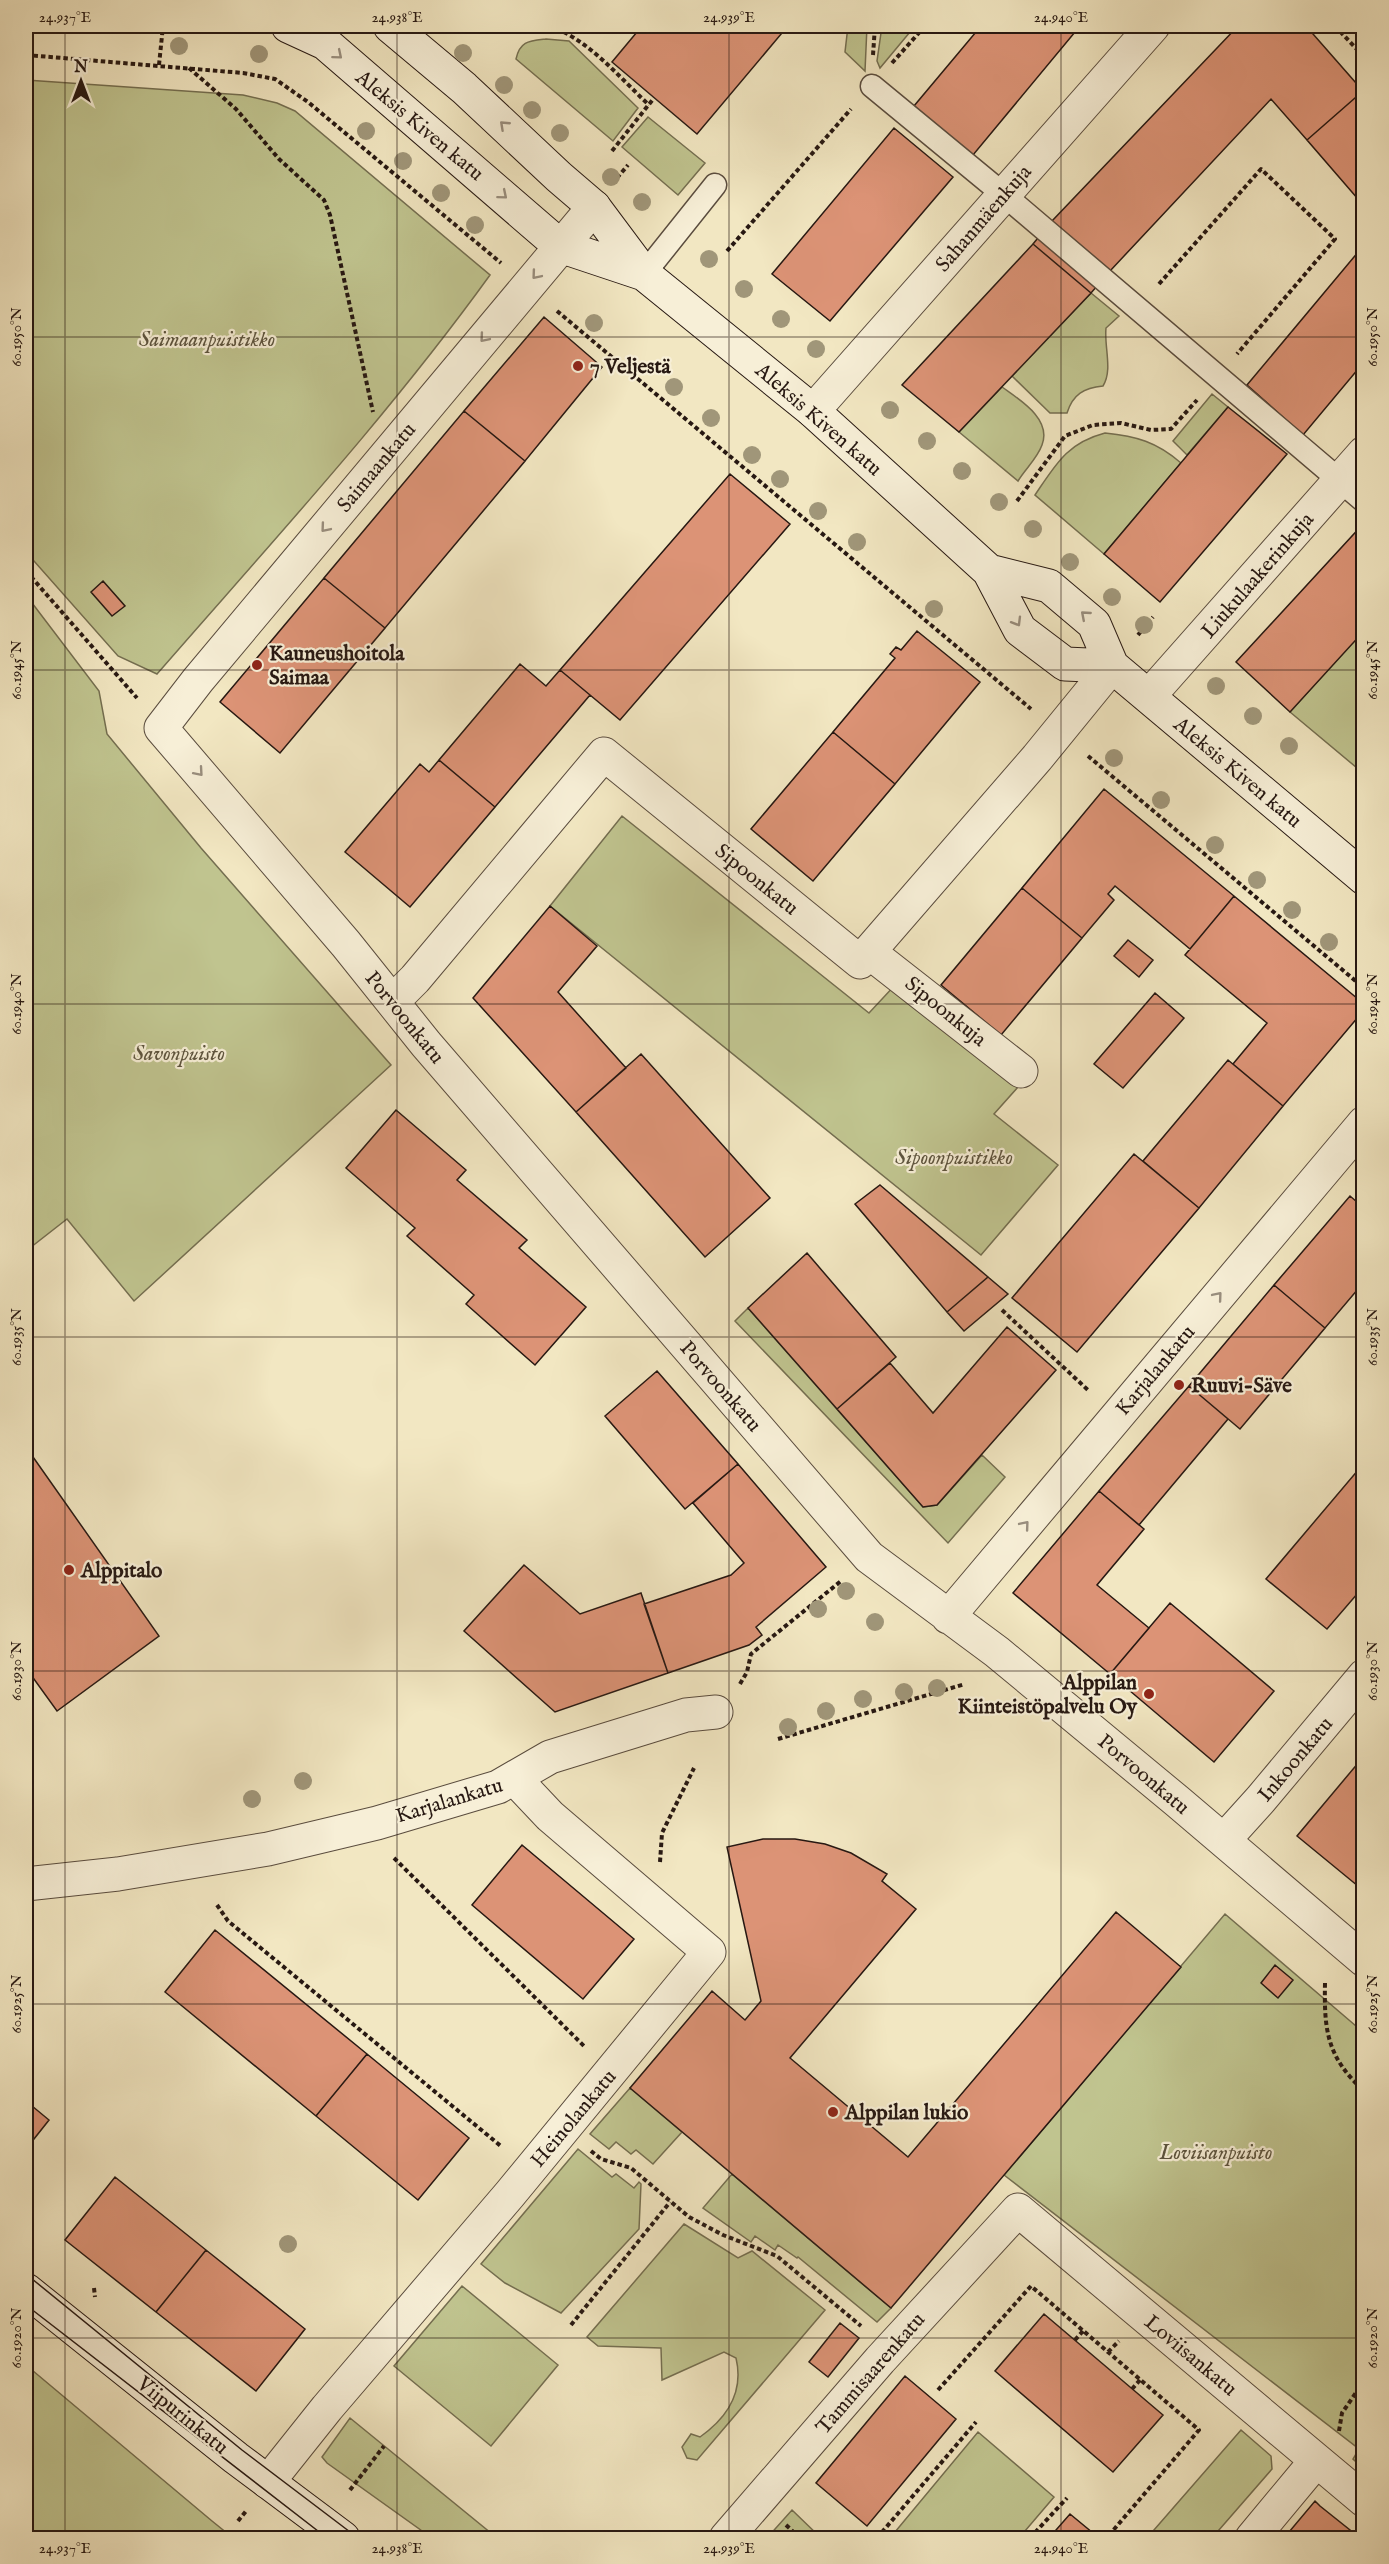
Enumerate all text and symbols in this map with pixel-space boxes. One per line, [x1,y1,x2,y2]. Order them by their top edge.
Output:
text: 24.937°E [39,8,91,27]
text: 24.938°E [371,8,423,27]
text: 24.939°E [703,8,755,27]
text: 24.940°E [1034,8,1088,27]
one-way arrow [331,48,342,59]
north arrow [51,51,111,111]
text: N [73,58,88,78]
street label: Aleksis Kiven katu [349,64,489,188]
one-way arrow [500,121,510,132]
street label: Sahanmäenkuja [930,159,1039,278]
one-way arrow [496,188,507,199]
one-way arrow [532,268,543,279]
text: 60.1950°N [7,307,26,367]
text: 60.1950°N [1363,307,1382,367]
park label: Saimaanpuistikko [139,327,275,354]
one-way arrow [481,331,492,342]
place label: 7 Veljestä [590,354,672,381]
street label: Aleksis Kiven katu [748,357,887,483]
marker: 7 Veljestä [571,359,585,373]
street label: Saimaankatu [332,417,423,519]
street label: Liukulaakerinkuja [1196,507,1321,645]
one-way arrow [321,521,332,532]
one-way arrow [1081,611,1092,622]
one-way arrow [1009,616,1021,626]
text: 60.1945°N [7,640,26,700]
text: 60.1945°N [1363,640,1382,700]
place label: Kauneushoitola Saimaa [269,641,405,692]
marker: Kauneushoitola Saimaa [250,658,264,672]
street label: Aleksis Kiven katu [1167,711,1307,835]
one-way arrow [192,765,203,776]
street label: Sipoonkatu [709,838,803,922]
street label: Porvoonkatu [358,966,450,1070]
street label: Sipoonkuja [899,971,992,1054]
text: 60.1940°N [7,973,26,1035]
text: 60.1940°N [1363,973,1382,1035]
park label: Savonpuisto [133,1041,225,1068]
park label: Sipoonpuistikko [895,1145,1013,1172]
one-way arrow [1211,1292,1222,1303]
text: 60.1935°N [7,1308,26,1366]
text: 60.1935°N [1363,1308,1382,1366]
street label: Karjalankatu [1110,1320,1202,1422]
street label: Porvoonkatu [673,1336,767,1438]
place label: Ruuvi-Säve [1191,1373,1292,1400]
marker: Ruuvi-Säve [1172,1378,1186,1392]
one-way arrow [1018,1521,1029,1532]
place label: Alppitalo [80,1558,163,1585]
marker: Alppitalo [62,1563,76,1577]
text: 60.1930°N [7,1641,26,1701]
text: 60.1930°N [1363,1641,1382,1701]
place label: Alppilan Kiinteistöpalvelu Oy [957,1670,1138,1721]
marker: Alppilan Kiinteistöpalvelu Oy [1142,1687,1156,1701]
street label: Inkoonkatu [1253,1712,1340,1808]
street label: Porvoonkatu [1091,1729,1195,1822]
street label: Karjalankatu [393,1772,506,1830]
text: 60.1925°N [7,1974,26,2034]
text: 60.1925°N [1363,1974,1382,2034]
street label: Heinolankatu [525,2064,623,2174]
place label: Alppilan lukio [844,2100,969,2127]
marker: Alppilan lukio [826,2105,840,2119]
park label: Loviisanpuisto [1159,2140,1272,2167]
text: 60.1920°N [7,2307,26,2369]
street label: Tammisaarenkatu [811,2307,932,2441]
text: 60.1920°N [1363,2307,1382,2369]
street label: Loviisankatu [1138,2310,1242,2403]
street label: Viipurinkatu [130,2370,233,2461]
text: 24.937°E [39,2539,91,2558]
text: 24.938°E [371,2539,423,2558]
text: 24.939°E [703,2539,755,2558]
text: 24.940°E [1034,2539,1088,2558]

